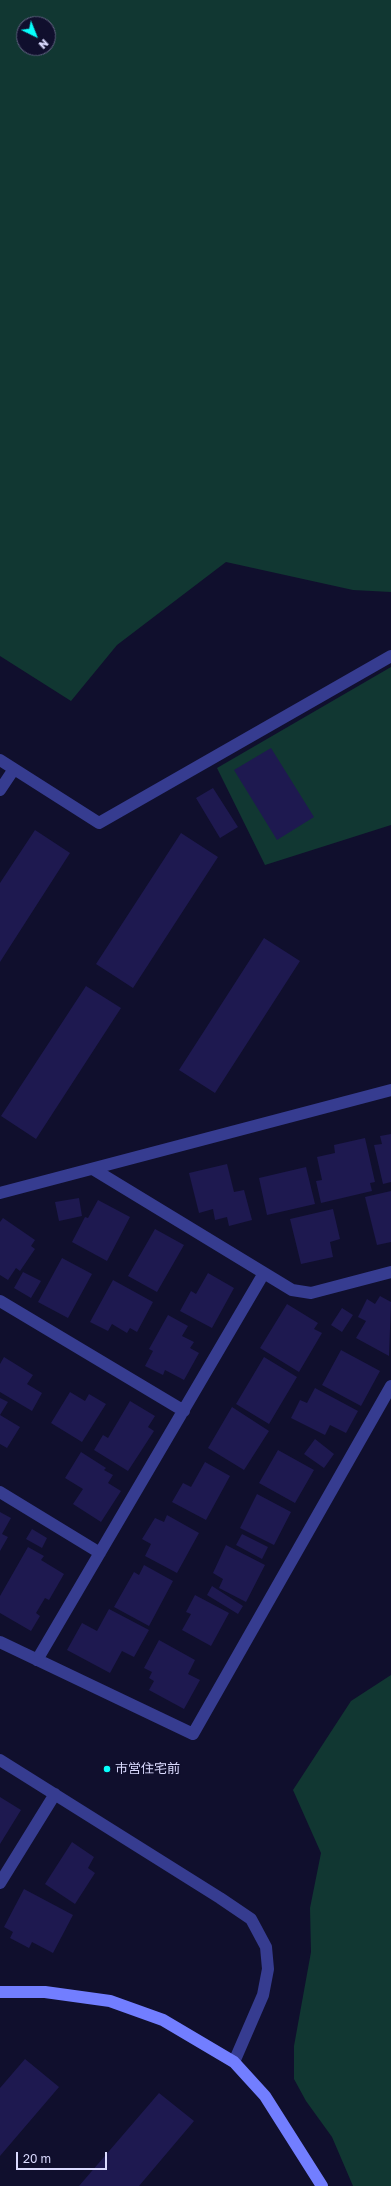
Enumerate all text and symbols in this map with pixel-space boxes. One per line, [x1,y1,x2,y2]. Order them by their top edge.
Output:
north arrow [16,16,56,56]
text: N [36,37,51,52]
place label: 市営住宅前 [115,1761,180,1777]
marker: 市営住宅前 [102,1764,112,1774]
scale bar [18,2144,109,2170]
text: 20 m [23,2151,51,2166]

